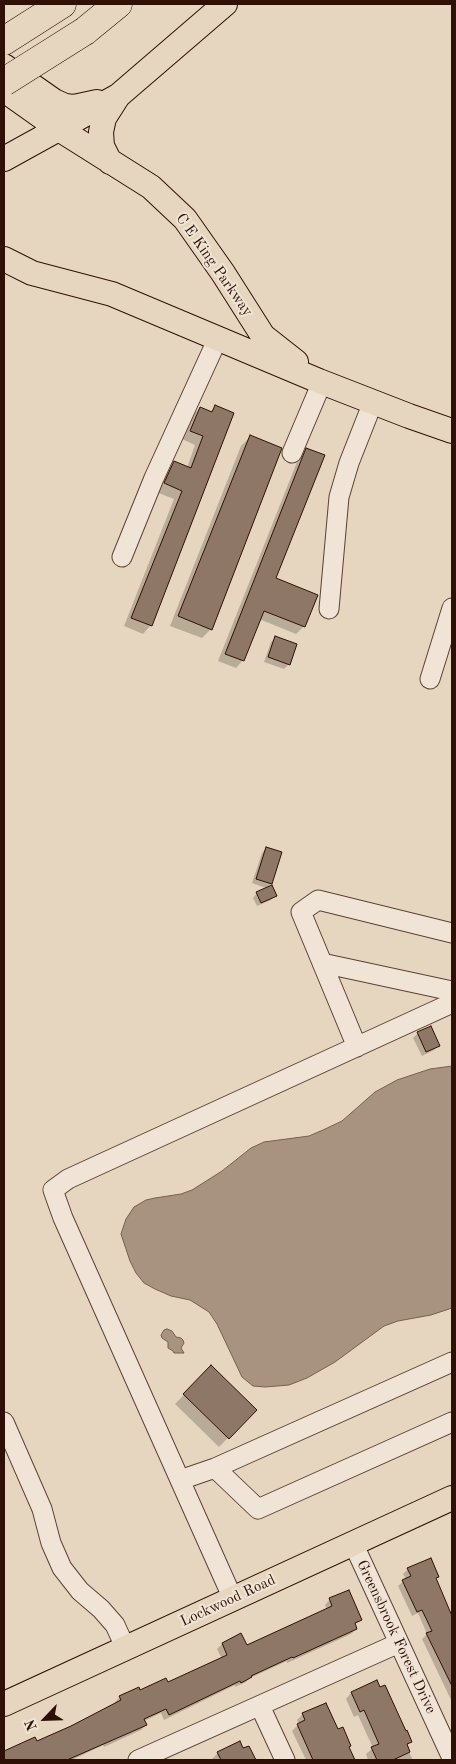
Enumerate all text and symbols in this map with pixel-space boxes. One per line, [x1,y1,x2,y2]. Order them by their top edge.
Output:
street label: C E King Parkway [172,210,256,320]
street label: Greensbrook Forest Drive [352,1557,440,1717]
street label: Lockwood Road [177,1571,279,1631]
north arrow [20,1694,70,1744]
text: N [23,1717,40,1733]

